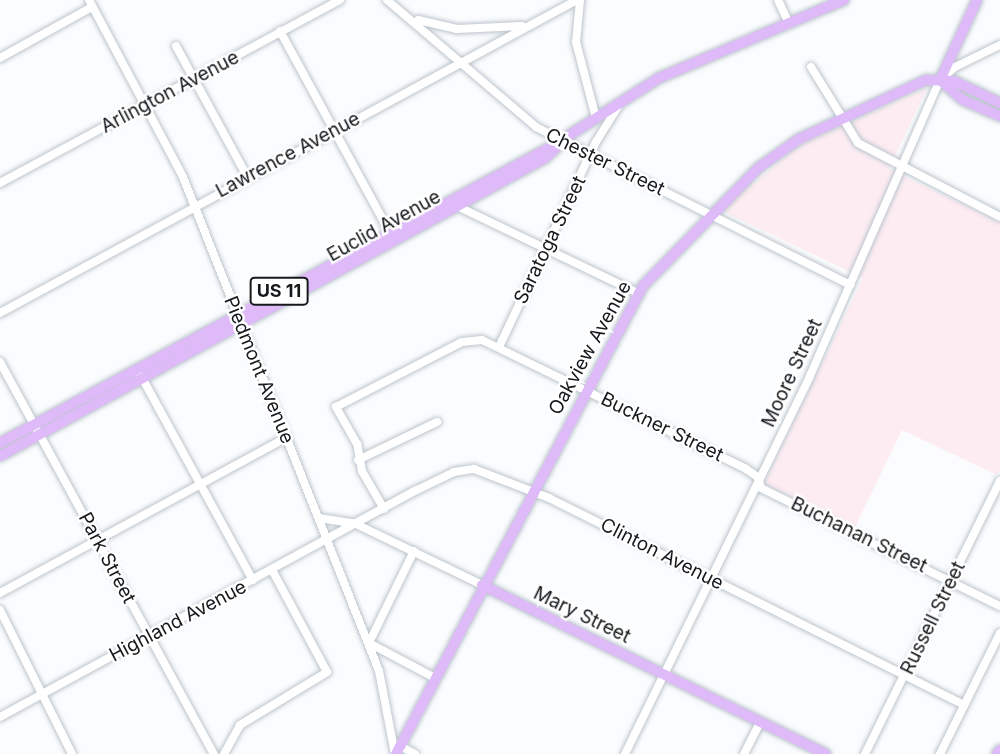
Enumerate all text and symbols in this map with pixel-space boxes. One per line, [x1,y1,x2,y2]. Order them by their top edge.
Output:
street label: Arlington Avenue [97,46,243,138]
street label: Lawrence Avenue [212,107,364,203]
street label: Chester Street [542,123,668,201]
street label: Saratoga Street [509,172,591,308]
street label: Euclid Avenue [323,185,445,267]
road number: US 11 [249,276,309,306]
street label: Oakview Avenue [544,277,636,419]
street label: Piedmont Avenue [219,293,299,447]
street label: Moore Street [757,315,827,431]
street label: Buckner Street [597,388,727,466]
street label: Buchanan Street [787,492,931,578]
street label: Park Street [74,509,140,607]
street label: Clinton Avenue [597,513,727,595]
street label: Russell Street [896,558,970,678]
street label: Highland Avenue [106,575,250,667]
street label: Mary Street [530,582,634,648]

